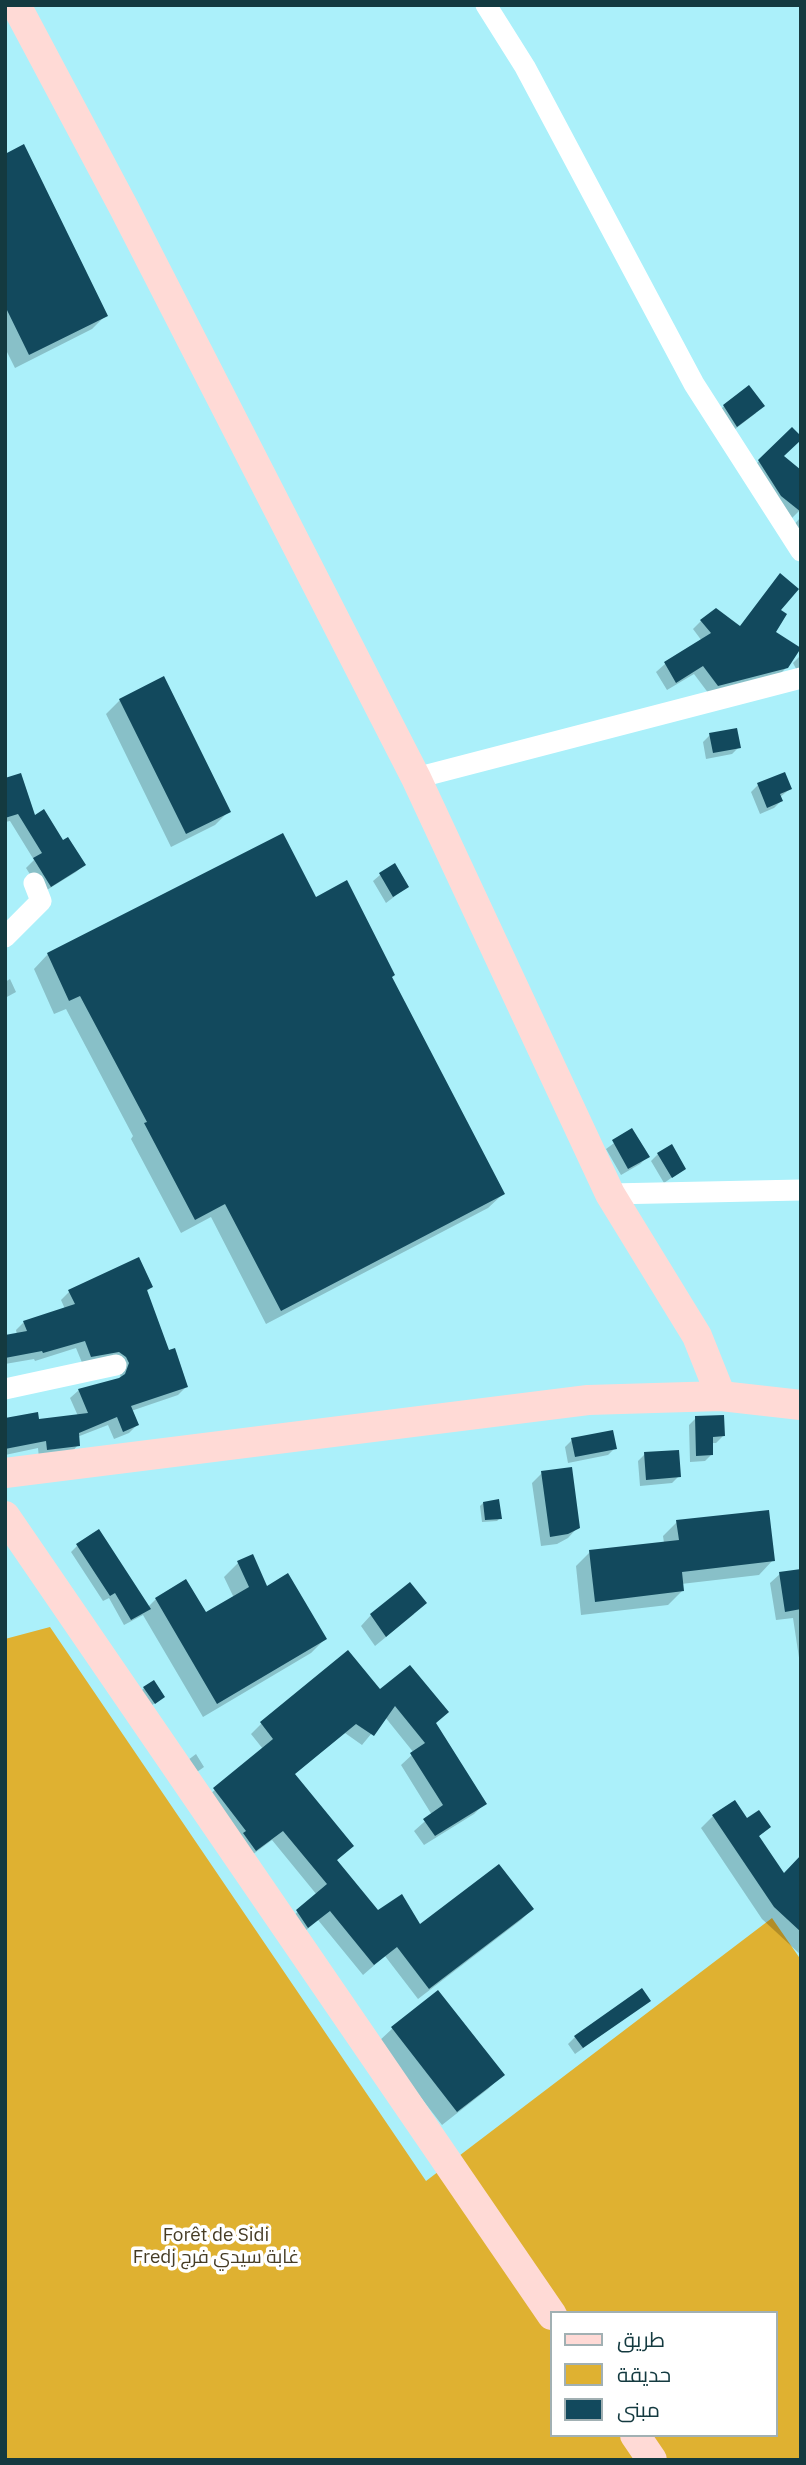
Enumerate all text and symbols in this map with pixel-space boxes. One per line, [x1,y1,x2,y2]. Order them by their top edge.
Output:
park label: Forêt de Sidi Fredj غابة سيدي فرج [133,2225,299,2269]
legend [550,2311,778,2437]
text: طريق [617,2325,665,2353]
text: حديقة [617,2360,671,2388]
text: مبنى [617,2395,660,2423]

